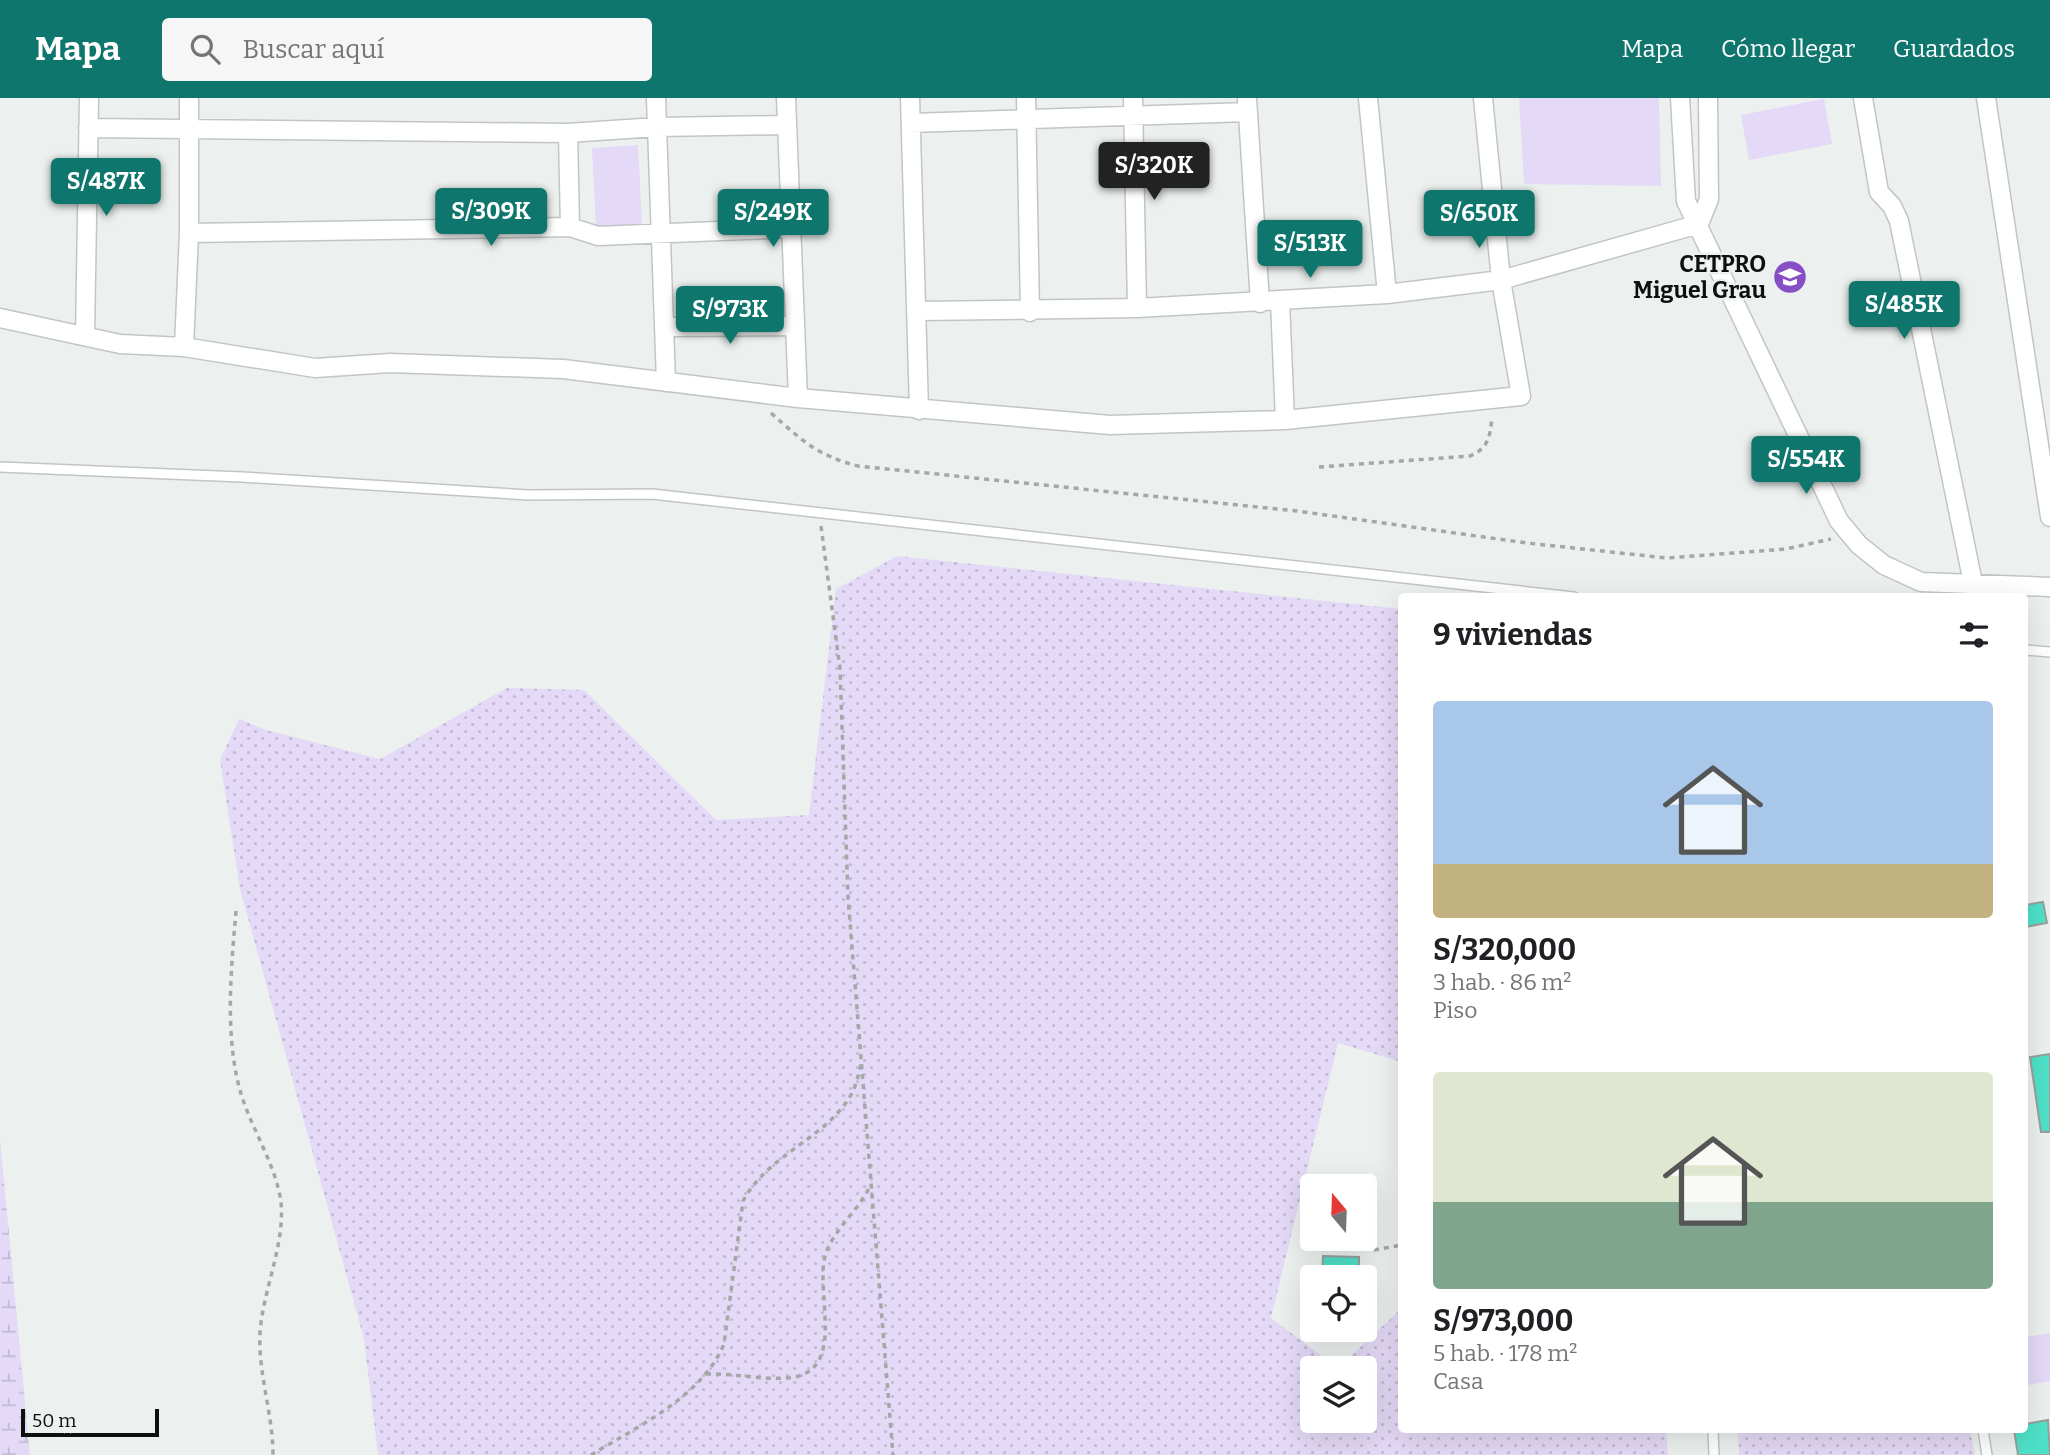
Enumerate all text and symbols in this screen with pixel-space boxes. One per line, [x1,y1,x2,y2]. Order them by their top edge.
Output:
search box [162,18,652,81]
text: Mapa [35,29,120,69]
icon: search [186,30,224,68]
text: Buscar aquí [242,34,384,65]
text: Mapa [1622,35,1683,63]
text: Cómo llegar [1721,35,1855,63]
text: Guardados [1893,35,2015,63]
pin: S/320K [1097,142,1211,202]
text: S/320K [1115,151,1193,179]
pin: S/487K [49,158,163,218]
text: S/487K [67,167,145,195]
pin: S/309K [434,188,548,248]
pin: S/249K [716,190,830,249]
pin: S/650K [1422,190,1536,250]
text: S/309K [451,197,531,225]
text: S/249K [734,198,812,226]
text: S/650K [1440,199,1518,227]
pin: S/513K [1253,220,1367,280]
text: S/513K [1273,229,1347,257]
place label: CETPRO Miguel Grau [1633,250,1766,304]
school or university icon: CETPRO Miguel Grau [1771,258,1809,296]
pin: S/485K [1847,282,1961,341]
pin: S/973K [673,286,787,346]
text: S/485K [1865,290,1943,318]
text: S/973K [692,295,768,323]
pin: S/554K [1749,436,1863,496]
text: S/554K [1767,445,1845,473]
icon: filters [1955,616,1993,654]
text: 9 viviendas [1433,617,1592,653]
icon: home [1650,747,1776,873]
text: S/320,000 [1433,932,1576,968]
text: 3 hab. · 86 m² [1433,968,1571,996]
text: Piso [1433,996,1478,1024]
icon: home [1650,1118,1776,1244]
north arrow [1300,1174,1377,1251]
map controls [1300,1174,1377,1433]
button: locate [1300,1265,1377,1342]
text: S/973,000 [1433,1303,1574,1339]
text: 5 hab. · 178 m² [1433,1339,1577,1367]
button: layers [1300,1356,1377,1433]
text: Casa [1433,1367,1484,1395]
scale bar [21,1406,159,1438]
text: 50 m [32,1409,76,1432]

